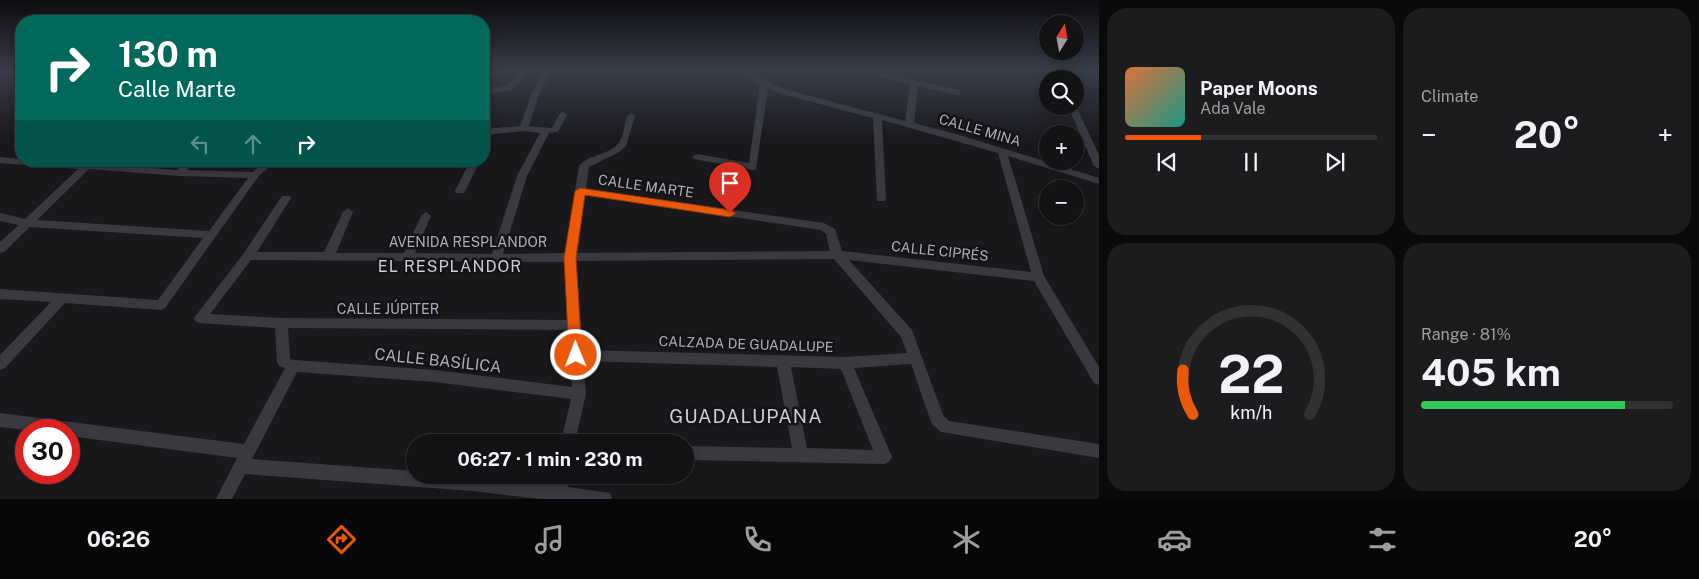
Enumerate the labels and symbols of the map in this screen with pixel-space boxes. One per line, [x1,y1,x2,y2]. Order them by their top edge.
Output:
north arrow [1039,15,1084,60]
street label: CALLE MINA [937,111,1023,149]
pin [709,162,751,213]
street label: CALLE MARTE [597,171,695,201]
street label: AVENIDA RESPLANDOR [389,234,547,250]
street label: CALLE CIPRÉS [891,237,990,264]
district label: EL RESPLANDOR [378,257,522,276]
street label: CALLE JÚPITER [337,299,439,317]
position arrow [549,328,601,380]
street label: CALZADA DE GUADALUPE [658,333,834,355]
street label: CALLE BASÍLICA [374,343,502,377]
district label: GUADALUPANA [669,405,823,427]
speed limit sign: 30 [15,419,80,484]

